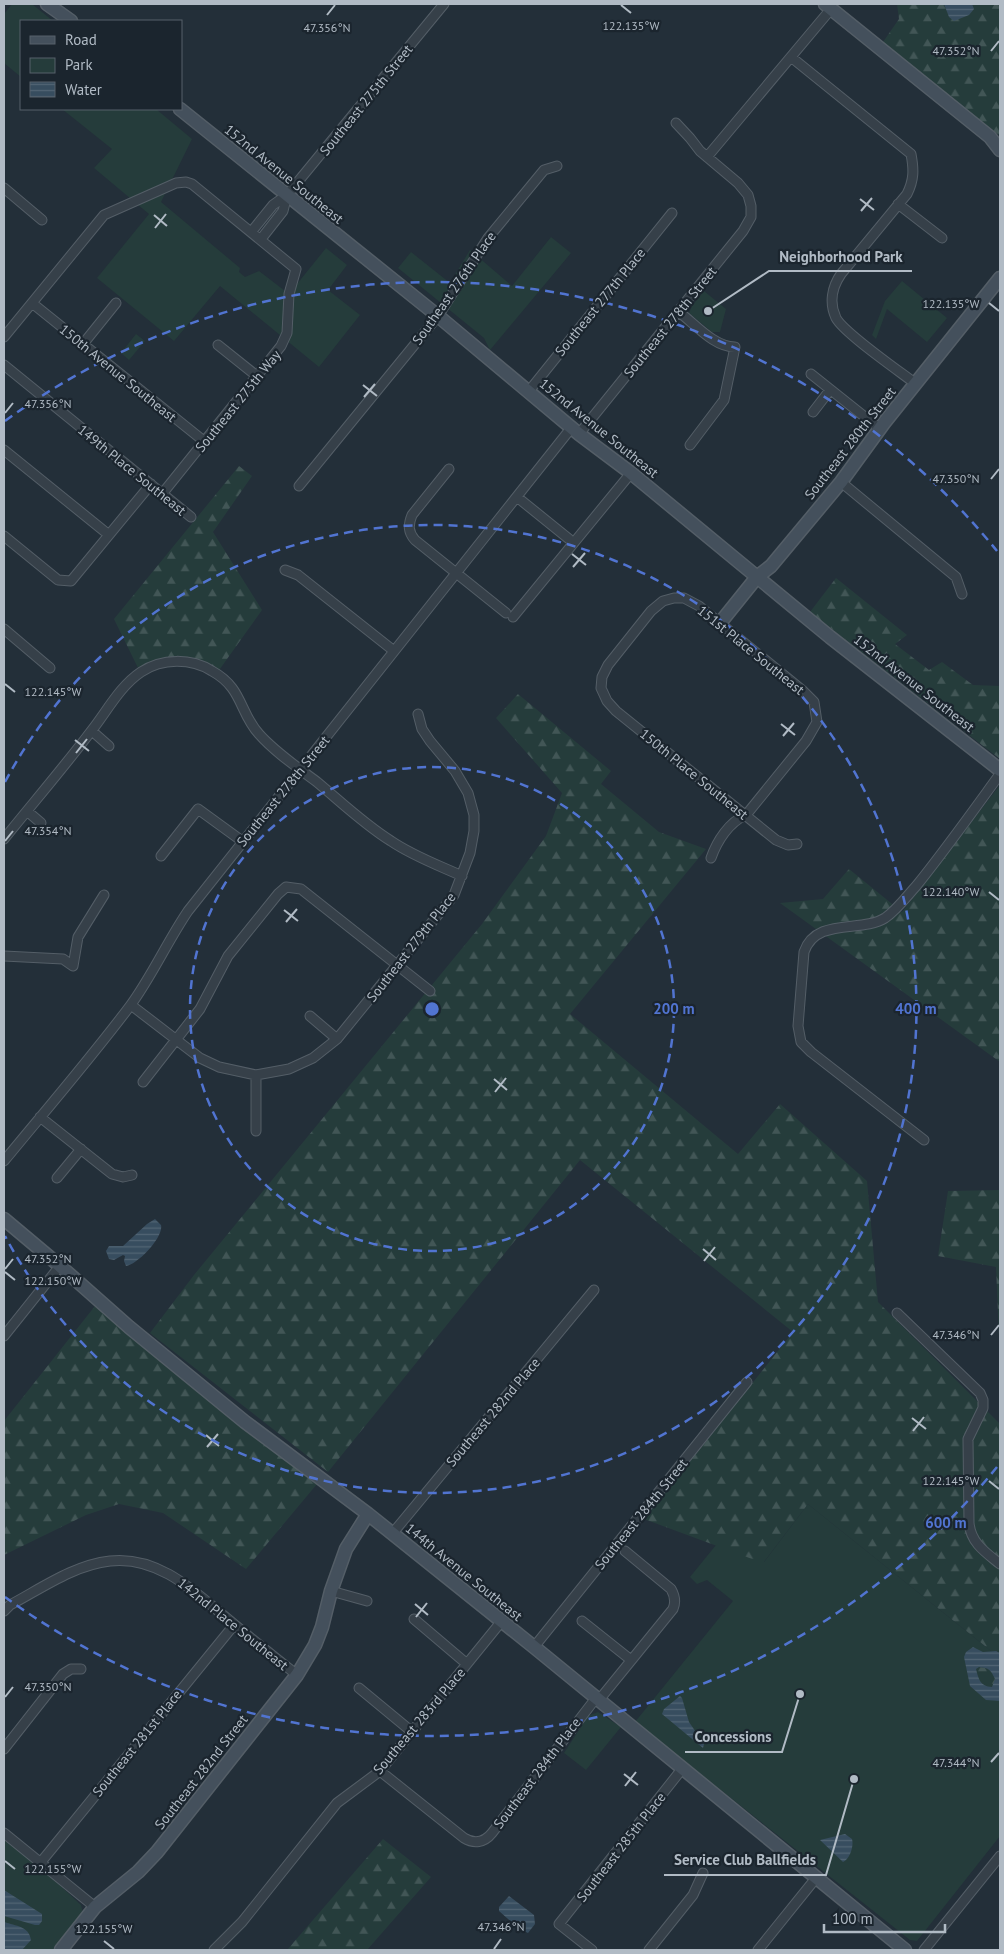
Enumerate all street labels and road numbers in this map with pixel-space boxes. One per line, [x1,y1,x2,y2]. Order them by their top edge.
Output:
street label: Southeast 275th Street [316,40,417,159]
street label: 152nd Avenue Southeast [221,120,348,228]
street label: Southeast 276th Place [408,228,500,348]
street label: Southeast 277th Place [551,244,649,360]
street label: Southeast 278th Street [620,262,721,381]
street label: 150th Avenue Southeast [56,320,180,426]
street label: Southeast 275th Way [191,346,285,456]
street label: 152nd Avenue Southeast [536,374,663,482]
street label: Southeast 280th Street [800,383,900,503]
street label: 149th Place Southeast [74,421,190,519]
street label: 151st Place Southeast [694,601,808,699]
street label: 152nd Avenue Southeast [850,630,978,736]
street label: 150th Place Southeast [636,725,752,823]
street label: Southeast 278th Street [233,731,334,850]
street label: Southeast 279th Place [363,889,459,1005]
street label: Southeast 282nd Place [442,1354,544,1470]
street label: Southeast 284th Street [591,1454,692,1573]
street label: 144th Avenue Southeast [402,1519,526,1625]
street label: 142nd Place Southeast [174,1574,292,1674]
street label: Southeast 283rd Place [369,1664,469,1778]
street label: Southeast 281st Place [88,1686,186,1800]
street label: Southeast 282nd Street [151,1711,252,1833]
street label: Southeast 284th Place [489,1714,585,1832]
street label: Southeast 285th Place [573,1789,669,1905]

